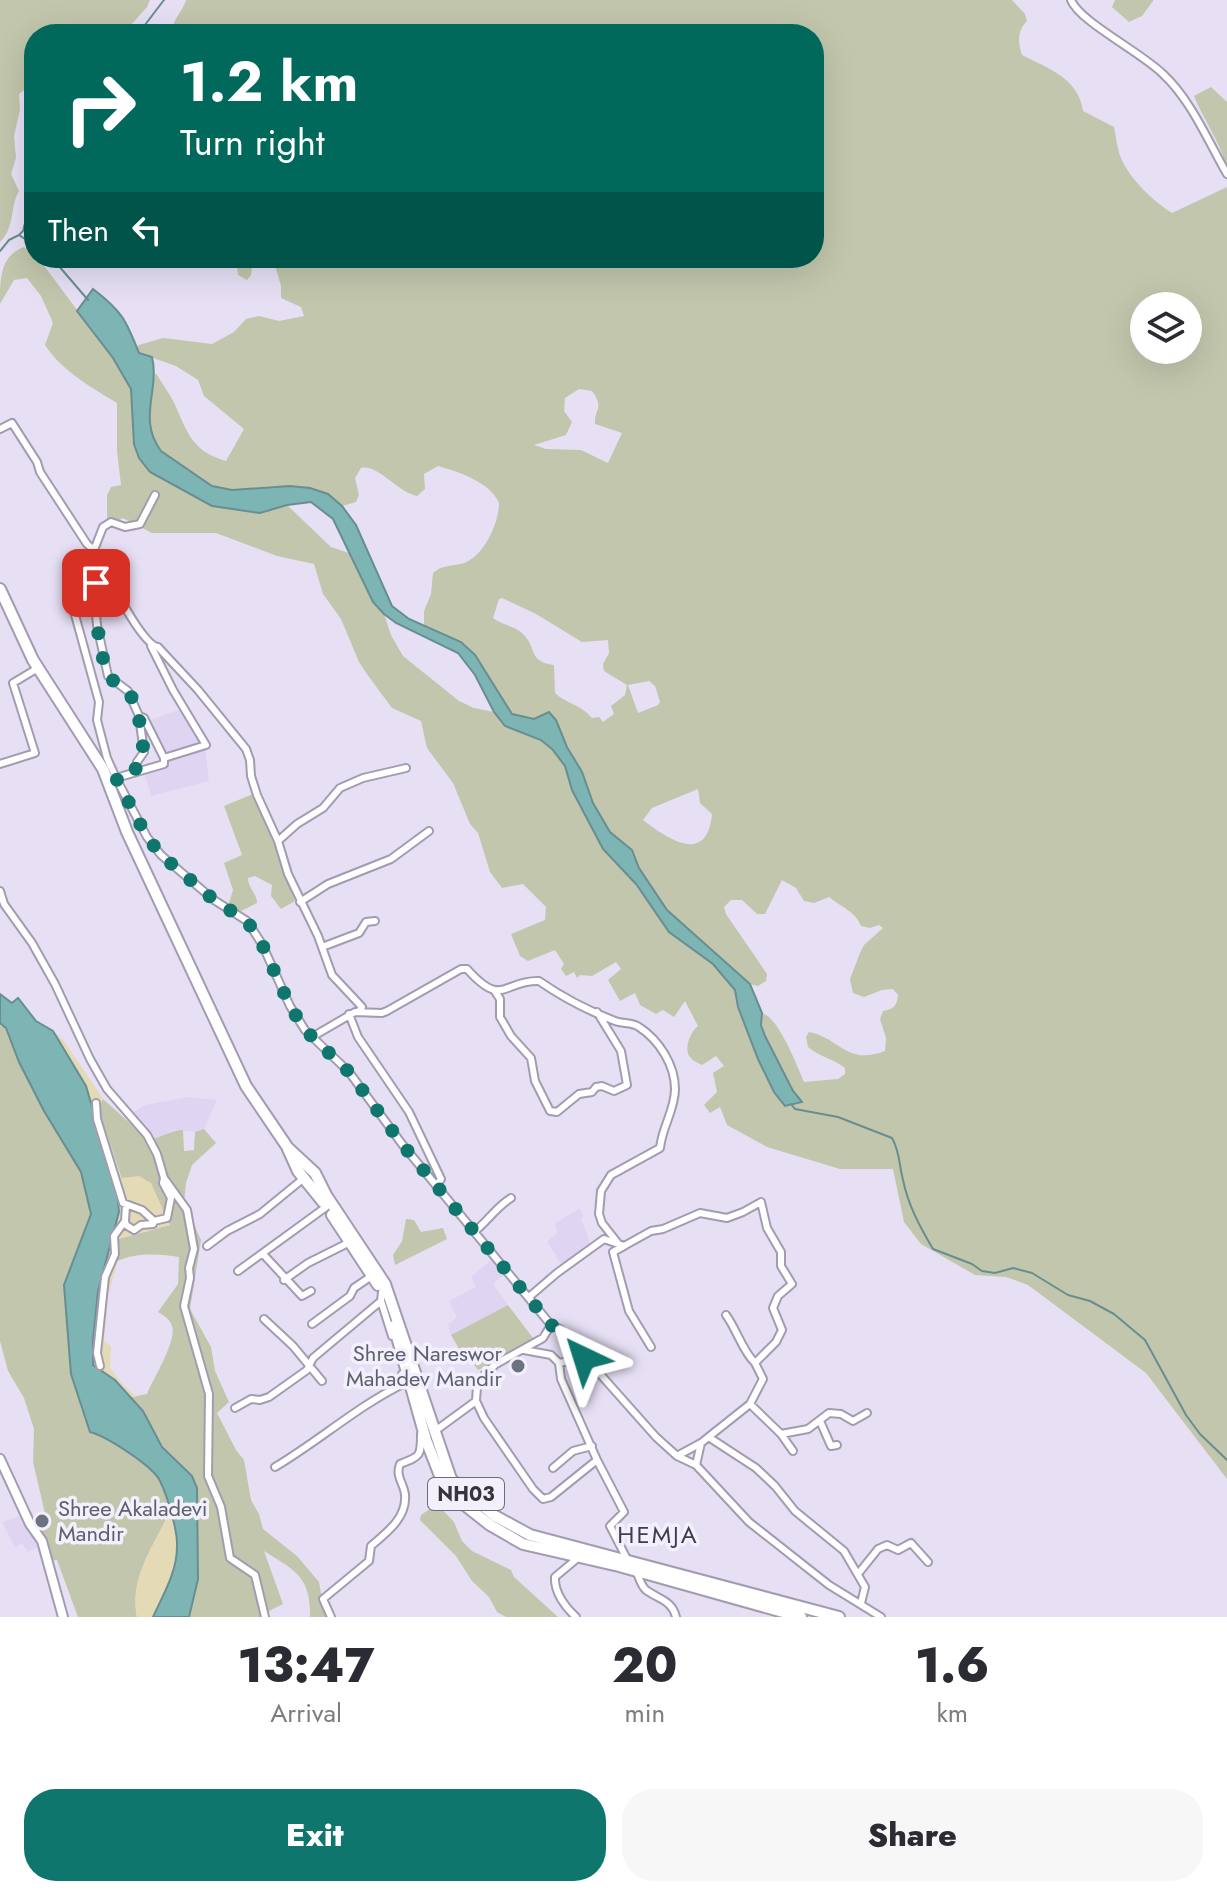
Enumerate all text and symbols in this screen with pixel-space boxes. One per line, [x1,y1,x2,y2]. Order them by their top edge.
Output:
text: 1.2 km [180,41,358,122]
icon: right [48,56,152,160]
text: Turn right [180,116,325,168]
icon: left [125,208,169,252]
text: Then [48,209,109,252]
map controls [1130,292,1202,364]
button: layers [1130,292,1202,364]
pin [62,549,130,617]
icon: arrive [74,561,118,605]
position arrow [542,1316,626,1400]
place label: Shree Nareswor Mahadev Mandir [346,1337,502,1394]
marker: Shree Nareswor Mahadev Mandir [509,1357,527,1375]
road number: NH03 [428,1478,504,1510]
place label: Shree Akaladevi Mandir [58,1492,207,1549]
marker: Shree Akaladevi Mandir [33,1512,51,1530]
district label: HEMJA [617,1517,699,1552]
text: 13:47 [237,1631,375,1700]
text: 20 [612,1631,678,1700]
text: 1.6 [915,1631,990,1700]
text: Arrival [270,1694,342,1732]
text: min [624,1694,665,1732]
text: km [936,1694,968,1732]
button: Exit [24,1789,606,1881]
button: Share [622,1789,1203,1881]

